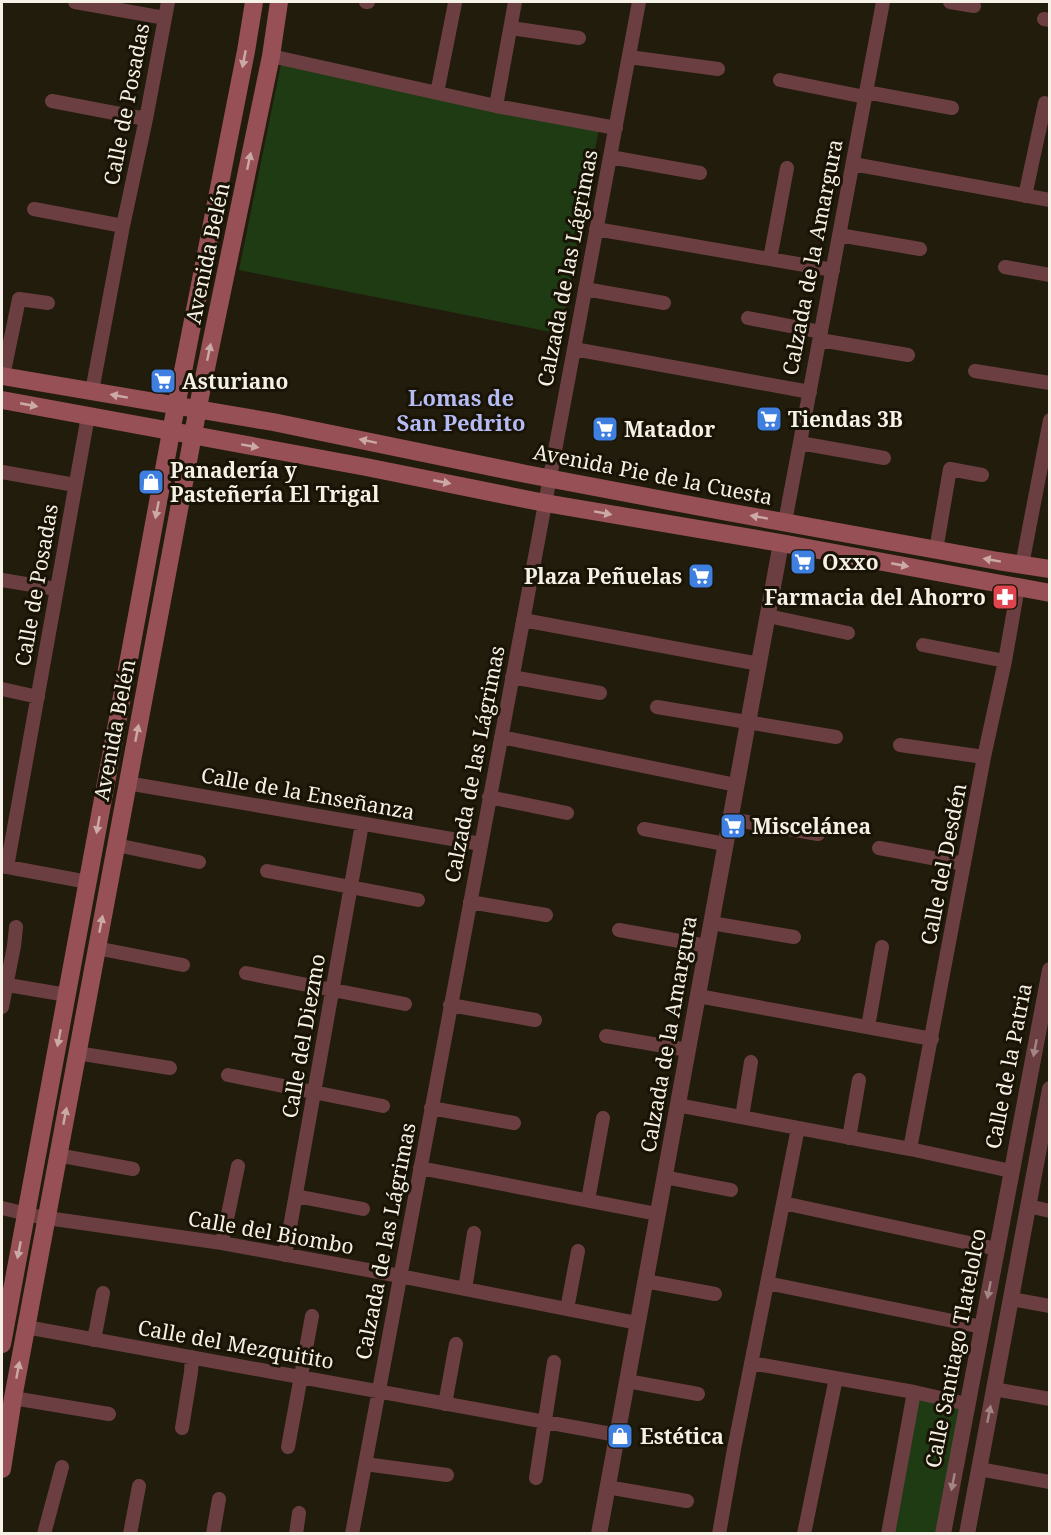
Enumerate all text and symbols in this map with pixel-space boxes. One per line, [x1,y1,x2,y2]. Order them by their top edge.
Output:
street label: Calle de Posadas [97,21,155,187]
one-way arrow [239,50,249,69]
street label: Calzada de la Amargura [775,137,849,377]
street label: Calzada de las Lágrimas [530,147,604,389]
one-way arrow [245,151,254,170]
street label: Avenida Belén [178,180,236,326]
one-way arrow [205,342,214,361]
supermarket icon: Asturiano [148,366,178,396]
place label: Asturiano [182,367,288,395]
district label: Lomas de San Pedrito [397,382,525,437]
one-way arrow [109,391,128,400]
one-way arrow [20,401,39,410]
supermarket icon: Tiendas 3B [754,404,784,434]
place label: Tiendas 3B [788,405,903,433]
supermarket icon: Matador [590,414,620,444]
place label: Matador [624,415,715,443]
one-way arrow [359,436,378,445]
street label: Avenida Pie de la Cuesta [531,437,775,511]
one-way arrow [241,442,260,451]
place label: Panadería y Pasteñería El Trigal [170,456,380,508]
shop icon: Panadería y Pasteñería El Trigal [136,467,166,497]
one-way arrow [433,478,452,487]
one-way arrow [152,500,161,519]
street label: Calle de Posadas [8,502,64,668]
one-way arrow [593,508,612,517]
one-way arrow [749,512,768,521]
supermarket icon: Oxxo [788,547,818,577]
place label: Oxxo [822,548,879,576]
one-way arrow [982,555,1001,564]
supermarket icon: Plaza Peñuelas [686,561,716,591]
one-way arrow [891,561,910,570]
place label: Plaza Peñuelas [524,562,682,590]
pharmacy icon: Farmacia del Ahorro [990,582,1020,612]
place label: Farmacia del Ahorro [764,583,986,611]
street label: Calzada de las Lágrimas [437,643,511,885]
street label: Avenida Belén [87,657,141,803]
one-way arrow [133,723,142,742]
street label: Calle de la Enseñanza [199,760,417,826]
street label: Calle del Desdén [914,781,972,947]
supermarket icon: Miscelánea [718,811,748,841]
place label: Miscelánea [752,812,871,840]
one-way arrow [93,816,102,835]
street label: Calzada de la Amargura [633,914,703,1154]
one-way arrow [97,915,106,934]
street label: Calle del Diezmo [275,952,331,1120]
street label: Calle de la Patria [978,981,1038,1151]
one-way arrow [54,1028,63,1047]
one-way arrow [1030,1038,1039,1057]
one-way arrow [61,1106,70,1125]
street label: Calzada de las Lágrimas [348,1120,422,1362]
street label: Calle del Biombo [186,1204,356,1260]
street label: Calle Santiago Tlatelolco [918,1226,992,1470]
one-way arrow [14,1241,23,1260]
one-way arrow [984,1281,993,1300]
street label: Calle del Mezquitito [136,1313,336,1375]
one-way arrow [14,1360,23,1379]
one-way arrow [985,1404,994,1423]
shop icon: Estética [605,1421,635,1451]
place label: Estética [640,1422,724,1450]
one-way arrow [948,1472,957,1491]

